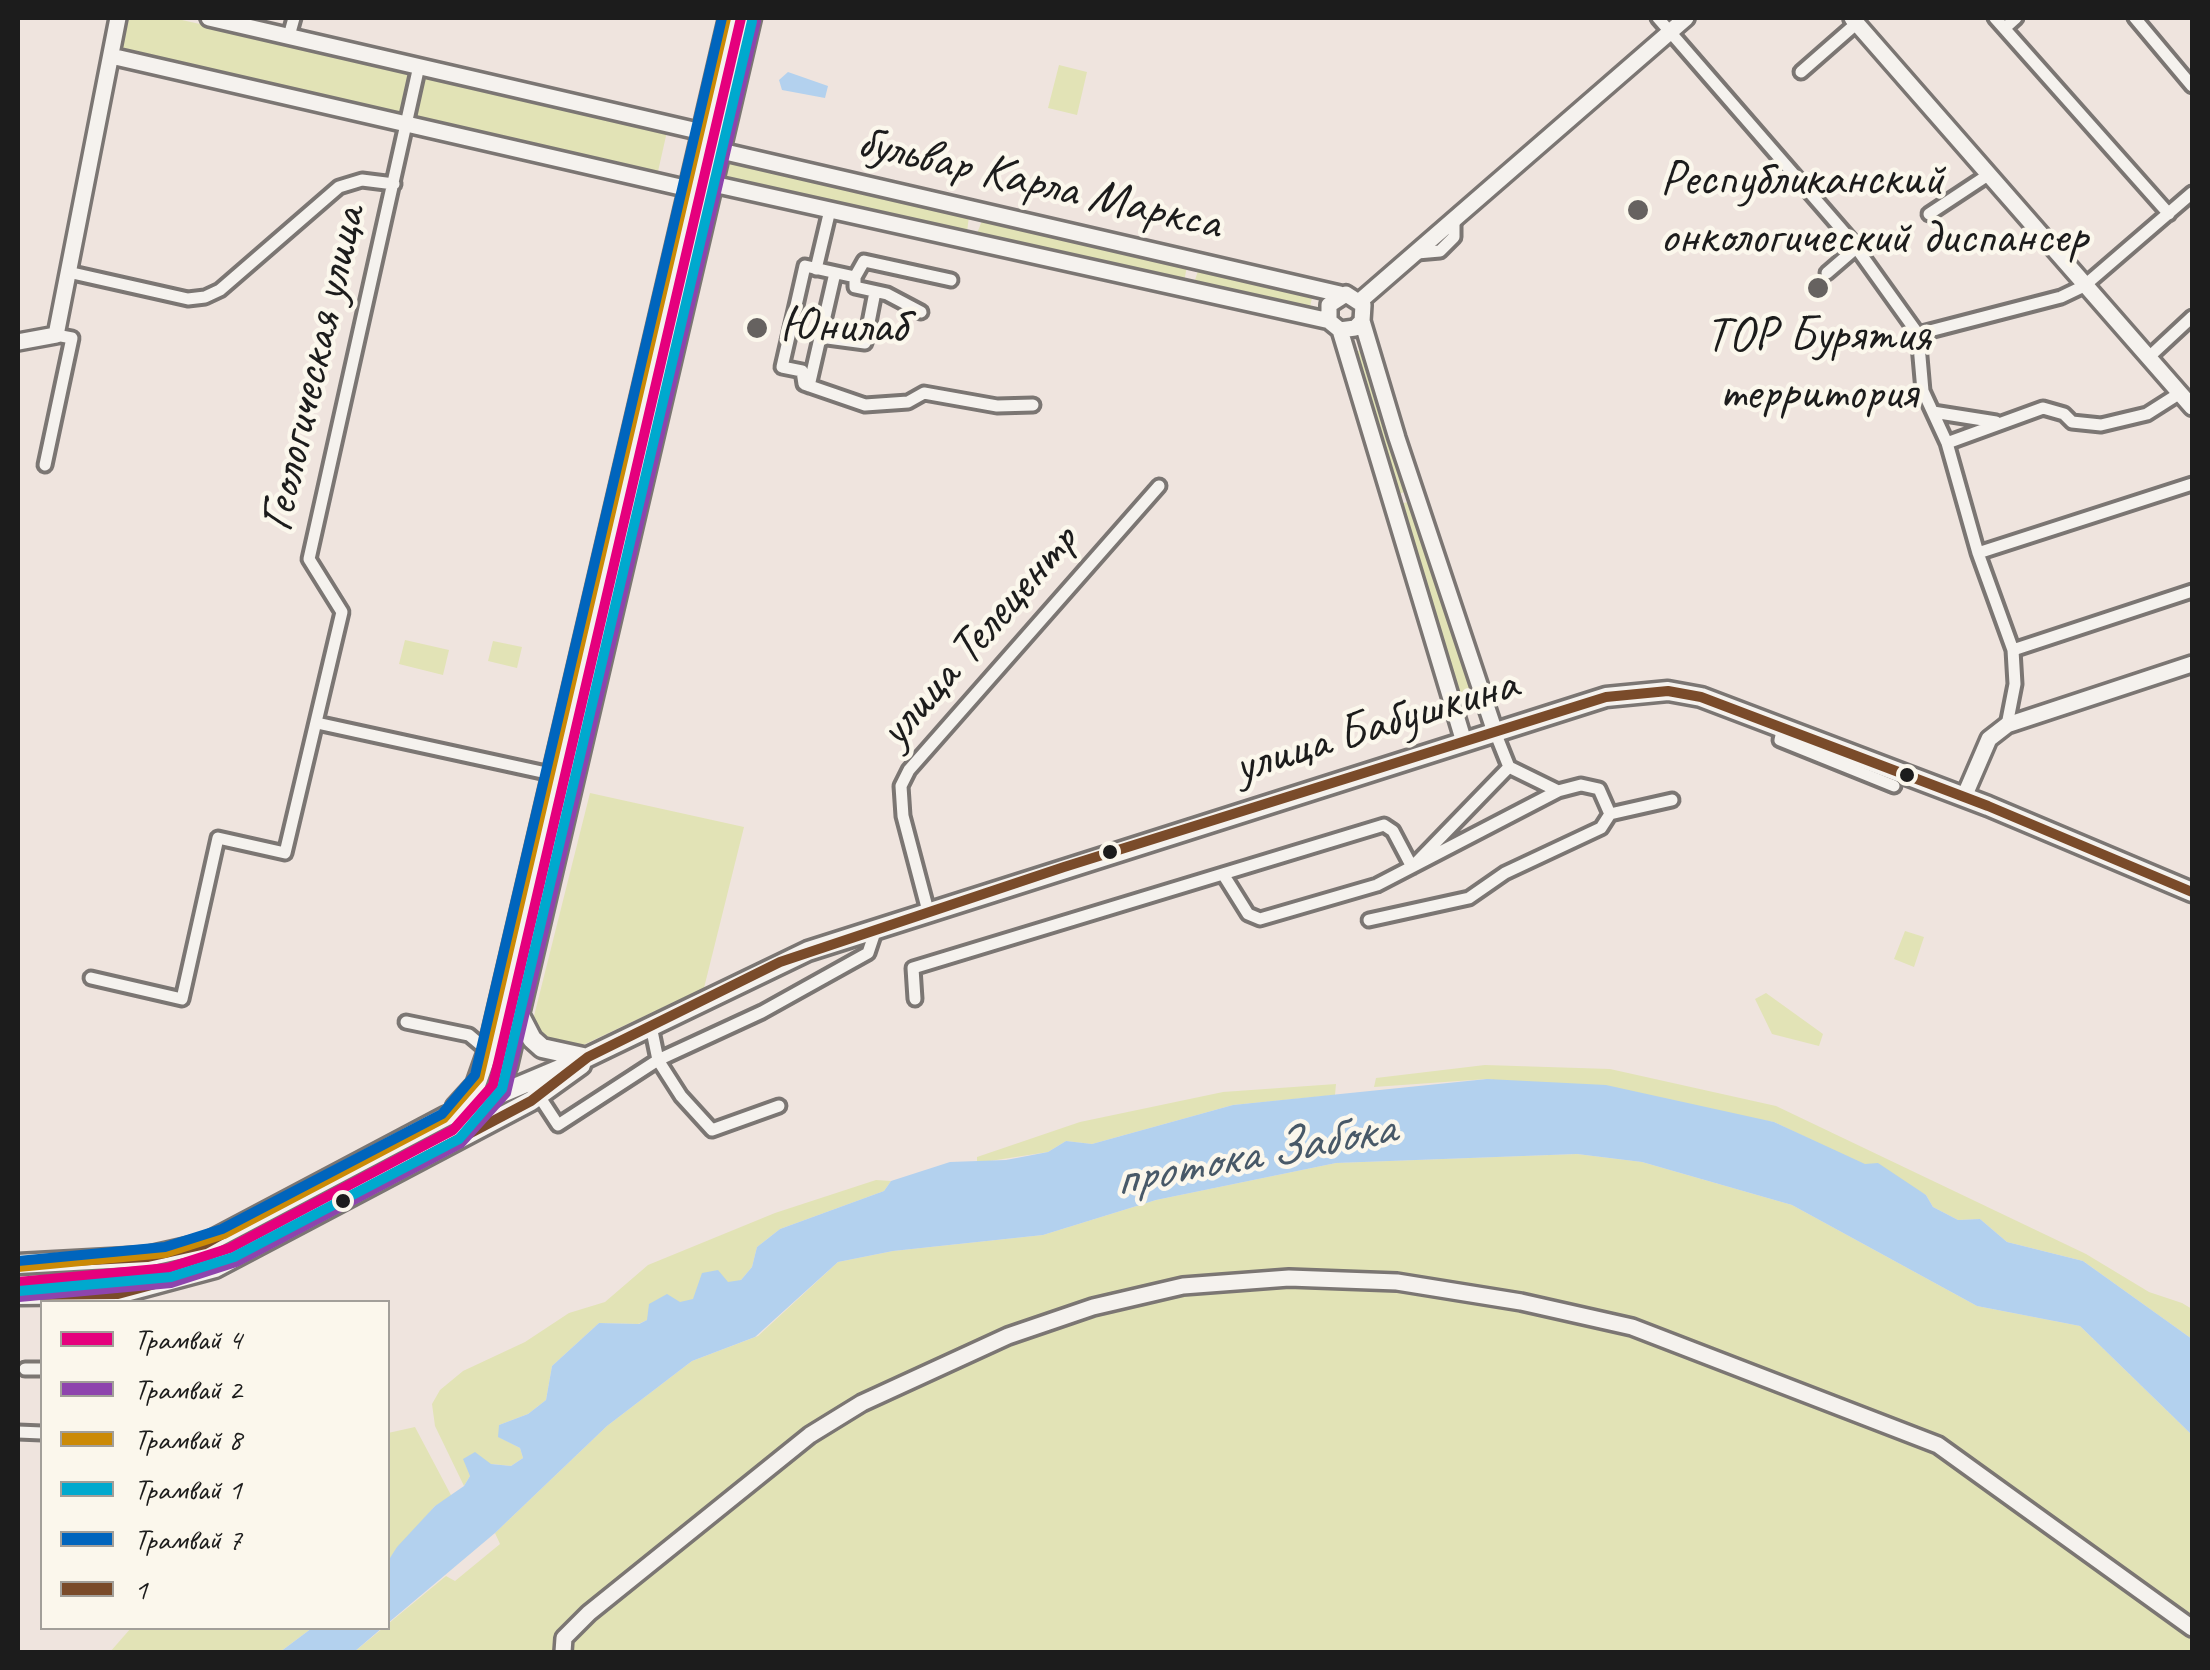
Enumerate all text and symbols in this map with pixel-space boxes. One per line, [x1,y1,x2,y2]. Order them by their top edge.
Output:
street label: бульвар Карла Маркса [851,113,1227,255]
place label: Республиканский онкологический диспансер [1660,151,2087,268]
marker: Республиканский онкологический диспансер [1625,197,1651,223]
street label: Геологическая улица [247,201,381,537]
marker: ТОР Бурятия территория [1805,275,1831,301]
place label: Юнилаб [780,298,906,358]
place label: ТОР Бурятия территория [1705,307,1931,424]
marker: Юнилаб [744,315,770,341]
street label: улица Телецентр [866,513,1092,761]
street label: улица Бабушкина [1227,655,1525,799]
unlabelled marker [1897,765,1917,785]
unlabelled marker [1100,842,1120,862]
water label: протока Забока [1108,1098,1400,1214]
unlabelled marker [333,1191,353,1211]
legend [40,1300,390,1630]
text: Трамвай 4 [134,1320,242,1358]
text: Трамвай 2 [134,1370,242,1408]
text: Трамвай 8 [134,1420,242,1458]
text: Трамвай 1 [134,1470,242,1508]
text: Трамвай 7 [134,1520,242,1558]
text: 1 [134,1570,148,1608]

